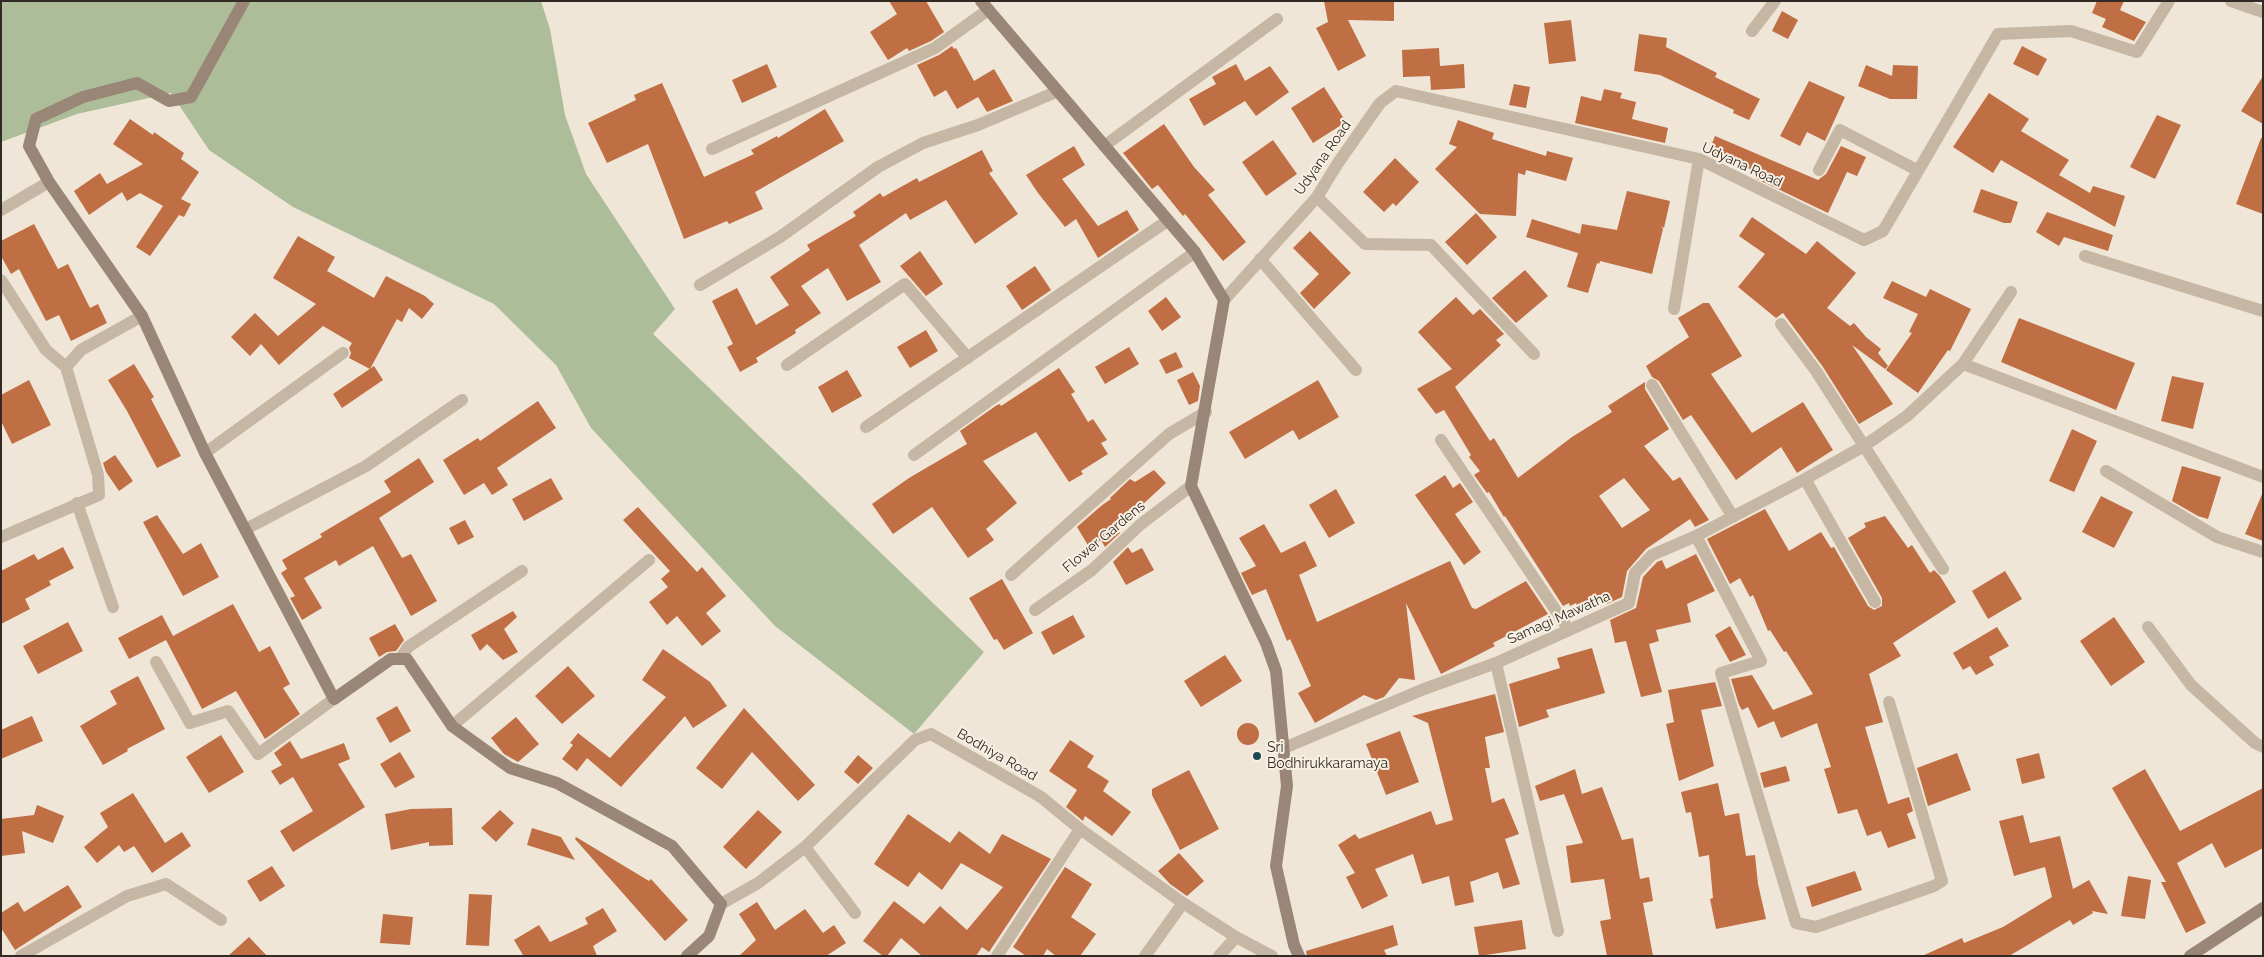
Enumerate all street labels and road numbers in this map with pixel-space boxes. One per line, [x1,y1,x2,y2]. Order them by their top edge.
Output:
street label: Udyana Road [1291,118,1355,198]
street label: Udyana Road [1699,139,1785,191]
street label: Flower Gardens [1059,498,1149,576]
street label: Samagi Mawatha [1505,588,1613,648]
street label: Bodhiya Road [954,725,1040,785]

